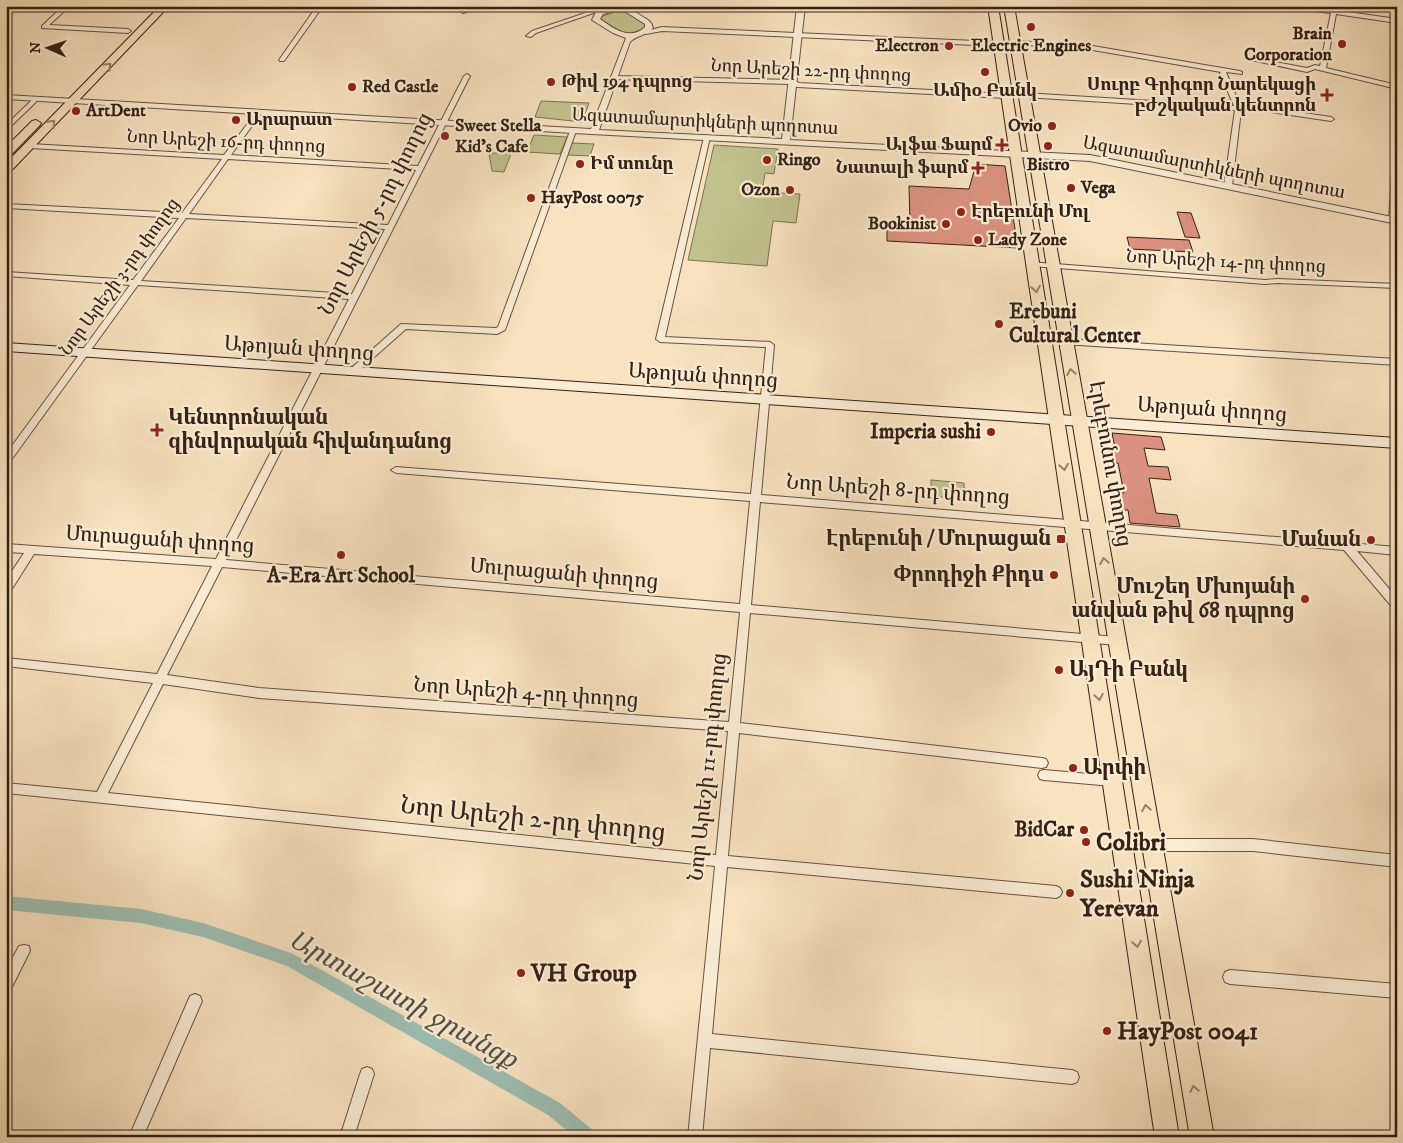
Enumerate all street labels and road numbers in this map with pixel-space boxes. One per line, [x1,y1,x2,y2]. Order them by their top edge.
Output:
street label: Նոր Արեշի 22-րդ փողոց [710,55,912,87]
street label: Ազատամարտիկների պողոտա [571,104,839,140]
street label: Նոր Արեշի 5-րդ փողոց [314,108,438,320]
street label: Նոր Արեշի 16-րդ փողոց [126,126,326,158]
street label: Ազատամարտիկների պողոտա [1081,132,1347,204]
street label: Նոր Արեշի 3-րդ փողոց [55,194,185,360]
street label: Նոր Արեշի 14-րդ փողոց [1126,246,1326,278]
street label: Աթոյան փողոց [223,331,375,367]
street label: Աթոյան փողոց [627,358,779,394]
street label: Էրեբունու փողոց [1083,379,1137,549]
street label: Աթոյան փողոց [1136,392,1288,428]
street label: Նոր Արեշի 8-րդ փողոց [785,469,1011,511]
street label: Մուրացանի փողոց [65,520,255,560]
street label: Մուրացանի փողոց [469,553,659,595]
street label: Նոր Արեշի 11-րդ փողոց [683,652,733,882]
street label: Նոր Արեշի 4-րդ փողոց [413,672,639,714]
street label: Նոր Արեշի 2-րդ փողոց [399,790,667,848]

